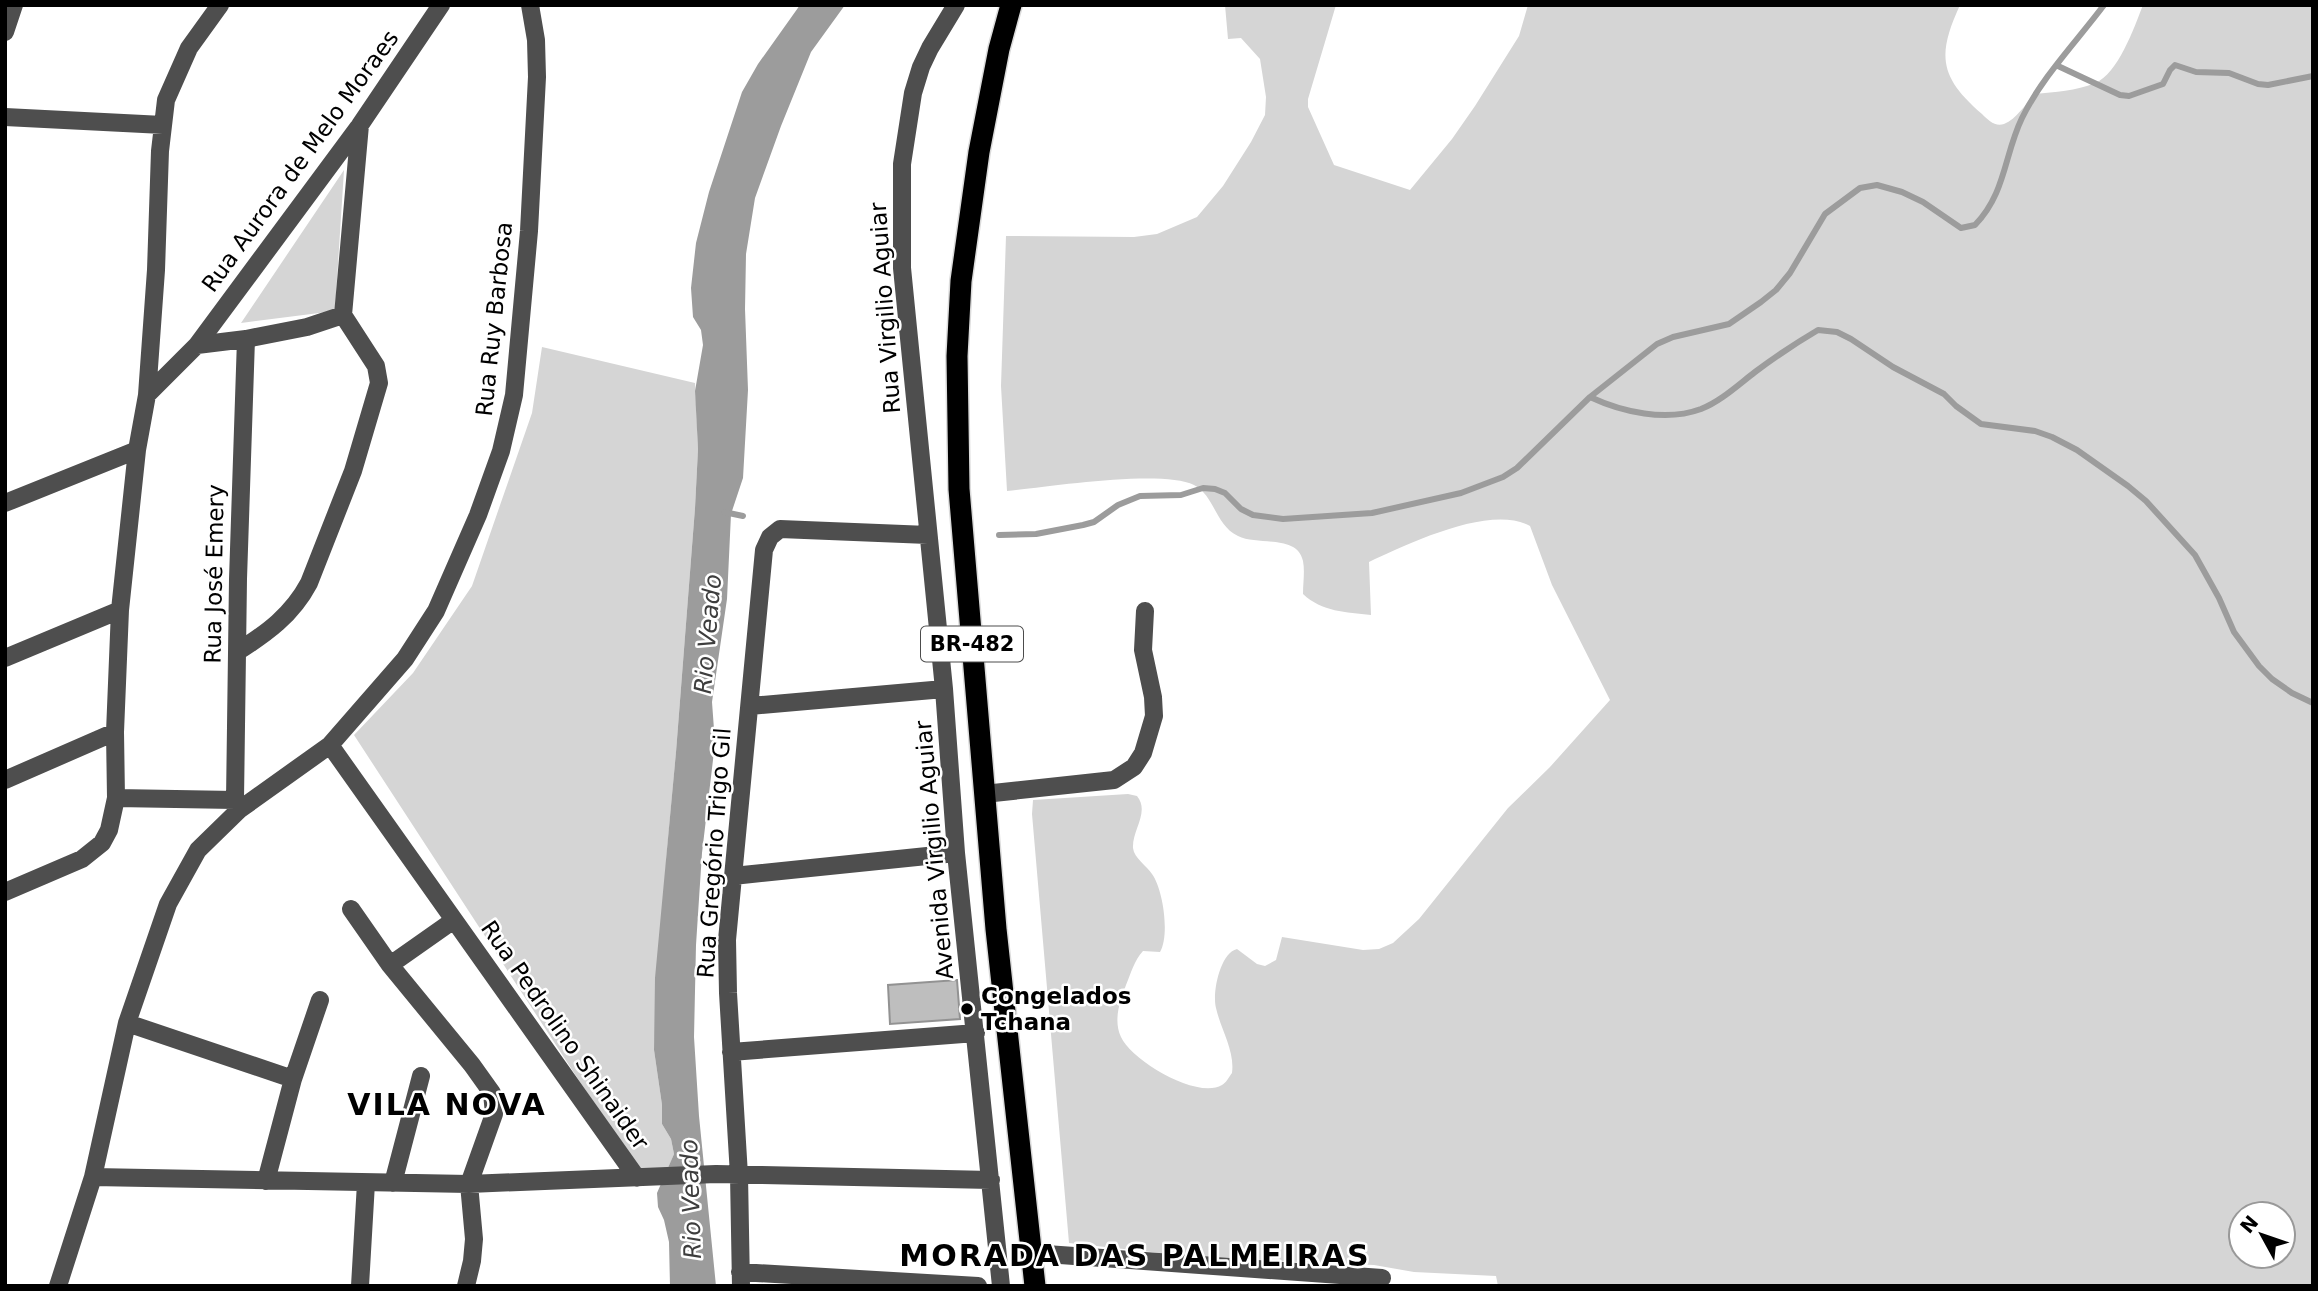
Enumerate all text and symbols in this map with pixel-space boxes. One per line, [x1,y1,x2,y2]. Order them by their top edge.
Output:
street label: Rua Aurora de Melo Moraes [196,25,404,297]
street label: Rua Virgilio Aguiar [865,201,905,414]
street label: Rua Ruy Barbosa [471,220,517,418]
street label: Rua José Emery [199,484,229,664]
water label: Rio Veado [689,573,727,695]
road number: BR-482 [921,626,1023,662]
street label: Avenida Virgilio Aguiar [910,719,958,981]
street label: Rua Gregório Trigo Gil [692,727,736,979]
street label: Rua Pedrolino Shinaider [476,916,654,1155]
place label: Congelados Tchana [981,983,1131,1035]
marker: Congelados Tchana [959,1001,975,1017]
district label: VILA NOVA [347,1087,547,1122]
water label: Rio Veado [675,1139,707,1259]
north arrow [2227,1200,2297,1270]
text: N [2235,1211,2263,1237]
district label: MORADA DAS PALMEIRAS [899,1238,1371,1273]

